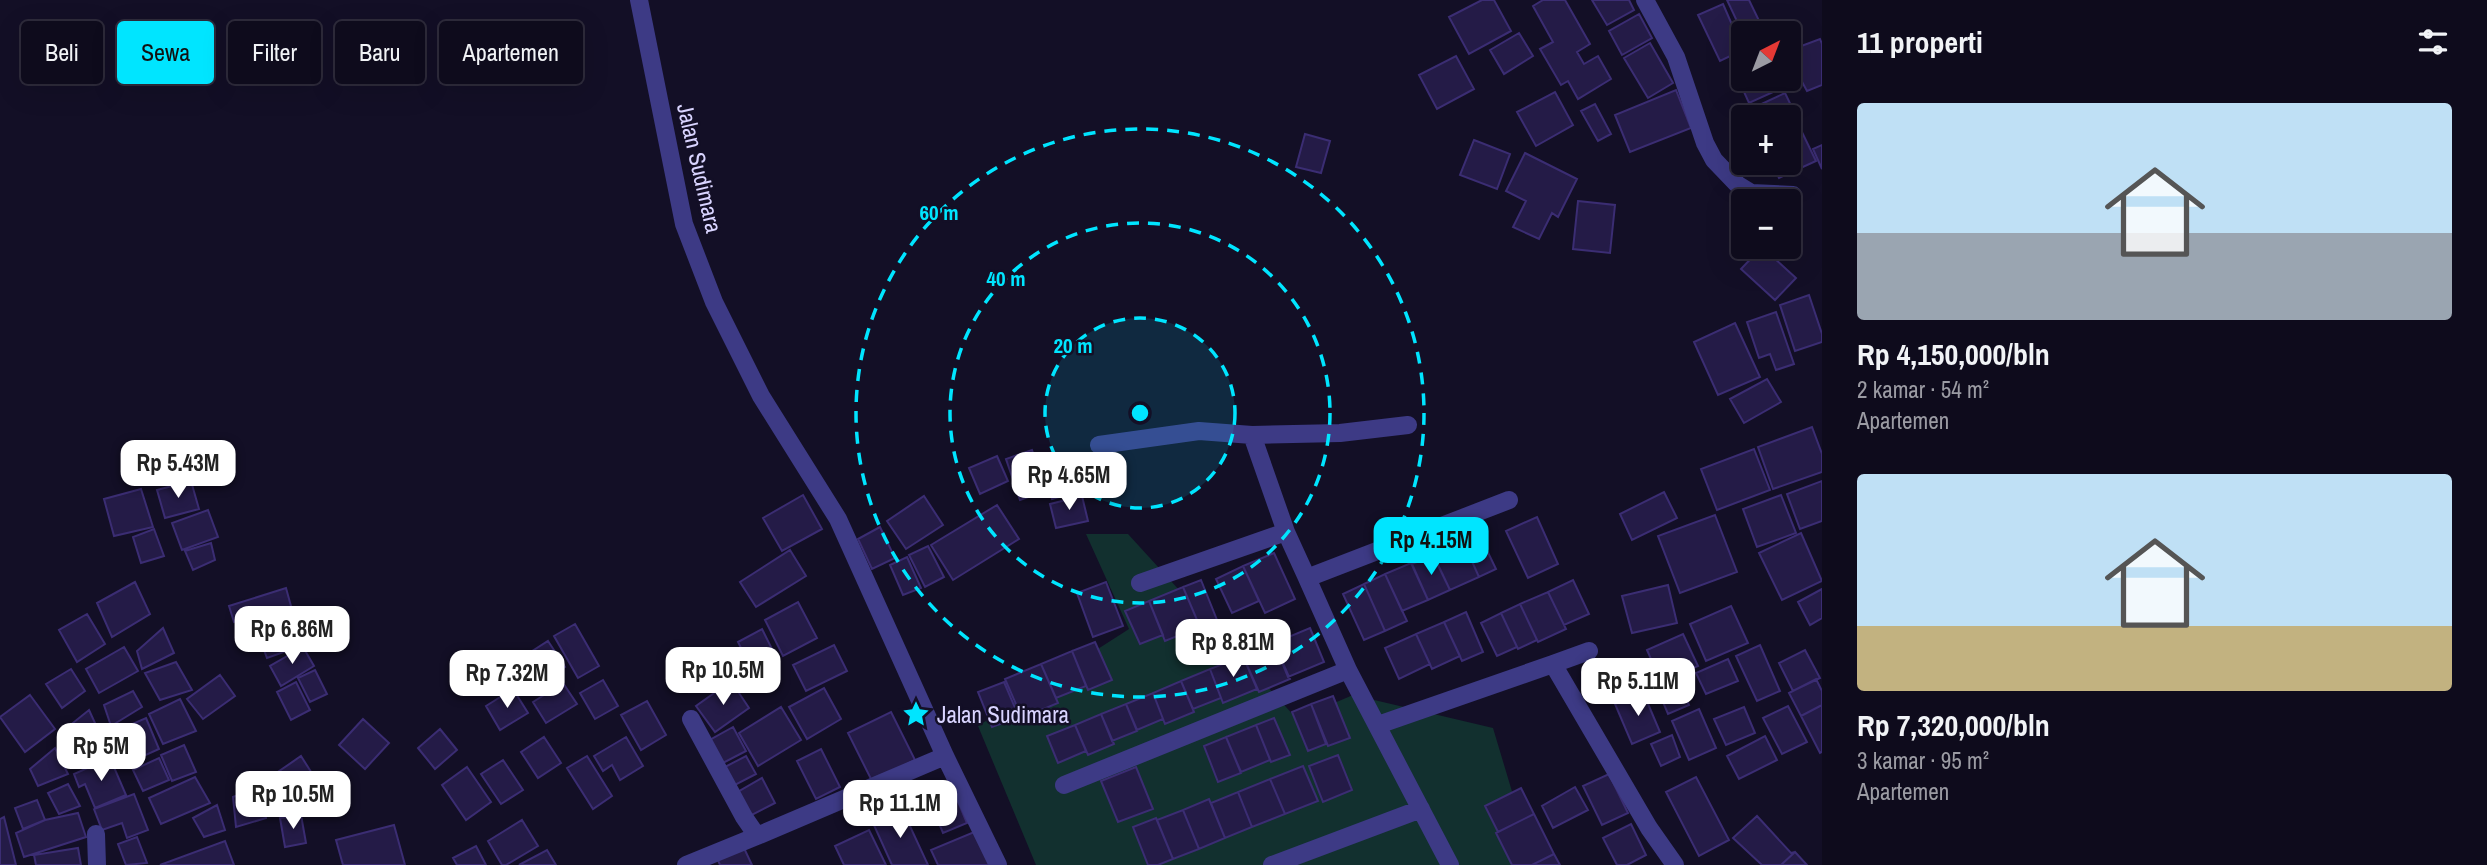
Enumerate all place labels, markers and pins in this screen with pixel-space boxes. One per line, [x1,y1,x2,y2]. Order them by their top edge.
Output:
centre of rings [1128,401,1152,425]
pin: Rp 5.43M [106,440,250,500]
pin: Rp 4.65M [997,452,1141,512]
pin: Rp 4.15M [1359,518,1503,577]
pin: Rp 6.86M [220,606,364,666]
pin: Rp 8.81M [1161,620,1305,679]
pin: Rp 10.5M [651,648,795,707]
pin: Rp 7.32M [435,650,579,710]
pin: Rp 5.11M [1566,658,1710,718]
place icon: Jalan Sudimara [901,699,931,729]
place label: Jalan Sudimara [937,699,1070,730]
pin: Rp 5M [52,724,150,783]
pin: Rp 10.5M [221,772,365,831]
pin: Rp 11.1M [828,780,972,840]

